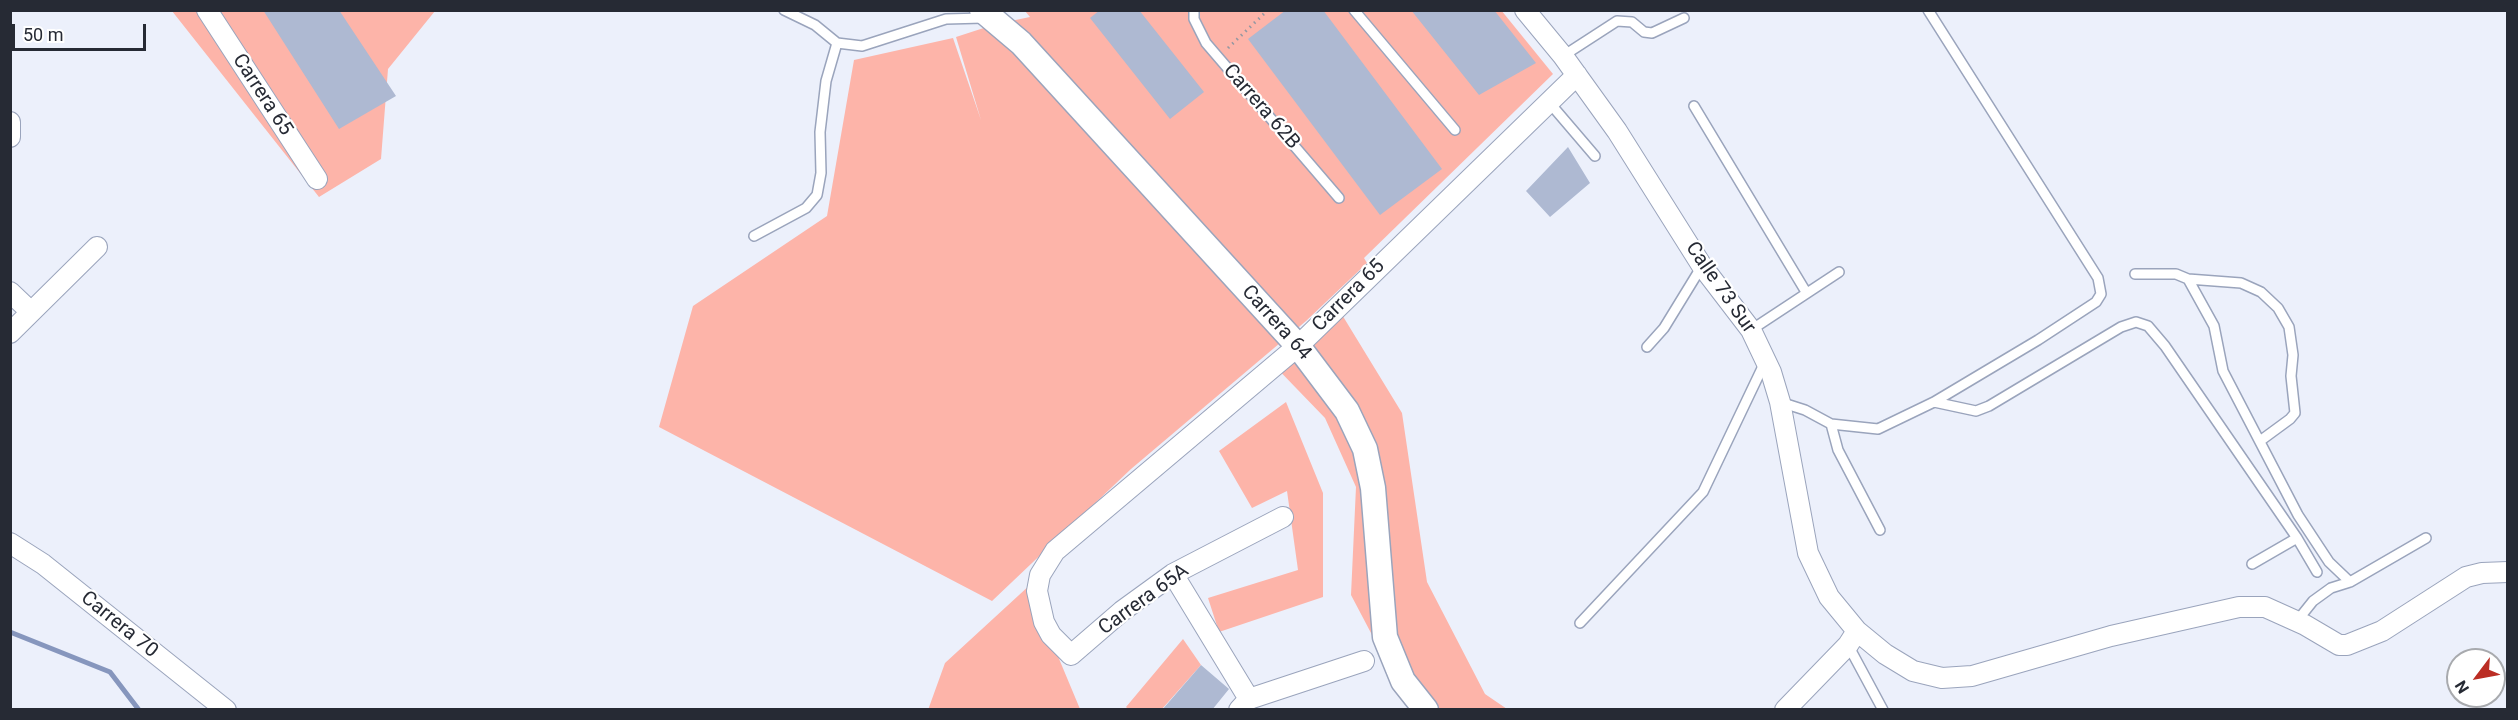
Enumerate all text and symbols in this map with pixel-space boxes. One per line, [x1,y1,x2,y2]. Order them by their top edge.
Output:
scale bar [15,12,148,50]
text: 50 m [23,24,63,45]
street label: Carrera 65 [227,50,297,140]
street label: Carrera 62B [1217,59,1305,155]
street label: Calle 73 Sur [1680,238,1760,338]
street label: Carrera 65 [1308,255,1390,337]
street label: Carrera 64 [1236,281,1316,365]
street label: Carrera 65A [1094,559,1194,641]
street label: Carrera 70 [75,587,163,663]
north arrow [2446,648,2506,708]
text: N [2451,677,2473,697]

